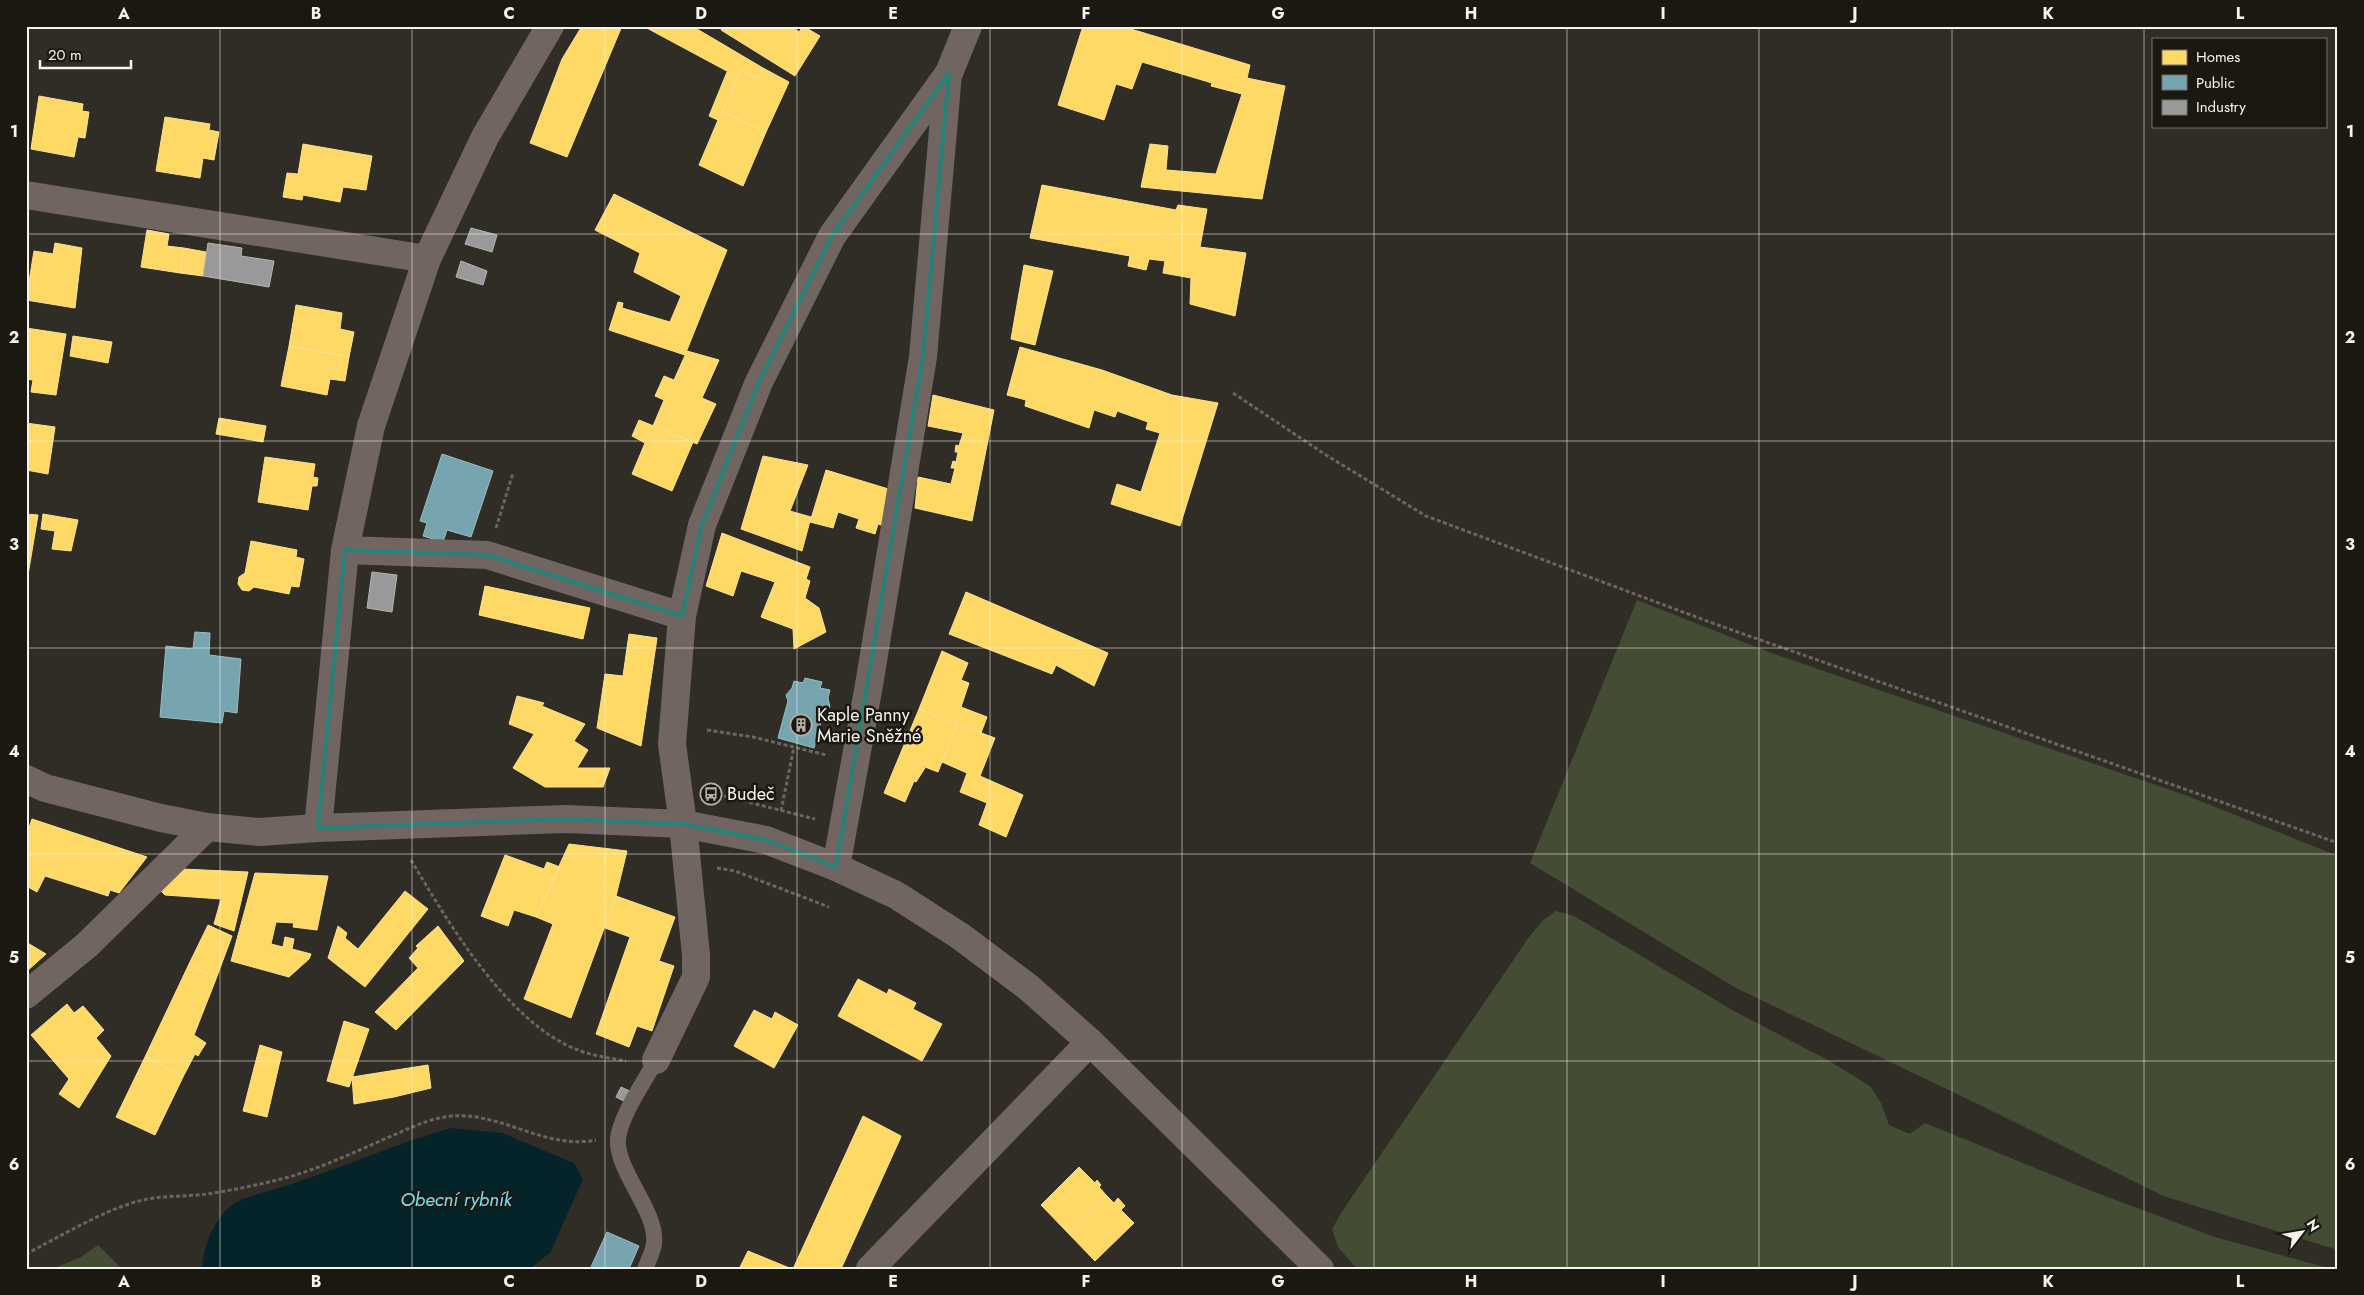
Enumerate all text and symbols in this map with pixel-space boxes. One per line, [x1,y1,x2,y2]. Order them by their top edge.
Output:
text: A [117,2,130,25]
text: B [311,2,321,25]
text: C [503,2,515,25]
text: D [695,2,707,25]
text: E [888,2,898,25]
text: F [1082,2,1090,25]
text: G [1271,2,1285,25]
text: H [1465,2,1477,25]
text: I [1660,2,1666,25]
text: J [1849,2,1858,25]
text: K [2042,2,2054,25]
text: L [2236,2,2245,25]
scale bar [40,38,131,70]
legend [2152,38,2326,128]
text: 20 m [48,44,82,66]
text: Homes [2196,46,2240,68]
text: Public [2196,72,2235,94]
text: Industry [2196,96,2246,118]
text: 1 [10,120,18,143]
text: 1 [2346,120,2354,143]
text: 2 [9,326,19,349]
text: 2 [2345,326,2355,349]
text: 3 [9,533,19,556]
text: 3 [2345,533,2355,556]
place label: Kaple Panny Marie Sněžné [817,702,921,749]
building icon: Kaple Panny Marie Sněžné [789,713,813,737]
text: 4 [8,740,20,763]
text: 4 [2344,740,2356,763]
place label: Budeč [727,781,775,807]
bus stop icon: Budeč [699,782,723,806]
text: 5 [9,946,19,969]
text: 5 [2345,946,2355,969]
text: 6 [9,1153,19,1176]
text: 6 [2345,1153,2355,1176]
water label: Obecní rybník [400,1186,513,1213]
north arrow [2276,1208,2326,1258]
text: N [2302,1215,2325,1235]
text: A [117,1270,130,1293]
text: B [311,1270,321,1293]
text: C [503,1270,515,1293]
text: D [695,1270,707,1293]
text: E [888,1270,898,1293]
text: F [1082,1270,1090,1293]
text: G [1271,1270,1285,1293]
text: H [1465,1270,1477,1293]
text: I [1660,1270,1666,1293]
text: J [1849,1270,1858,1293]
text: K [2042,1270,2054,1293]
text: L [2236,1270,2245,1293]

